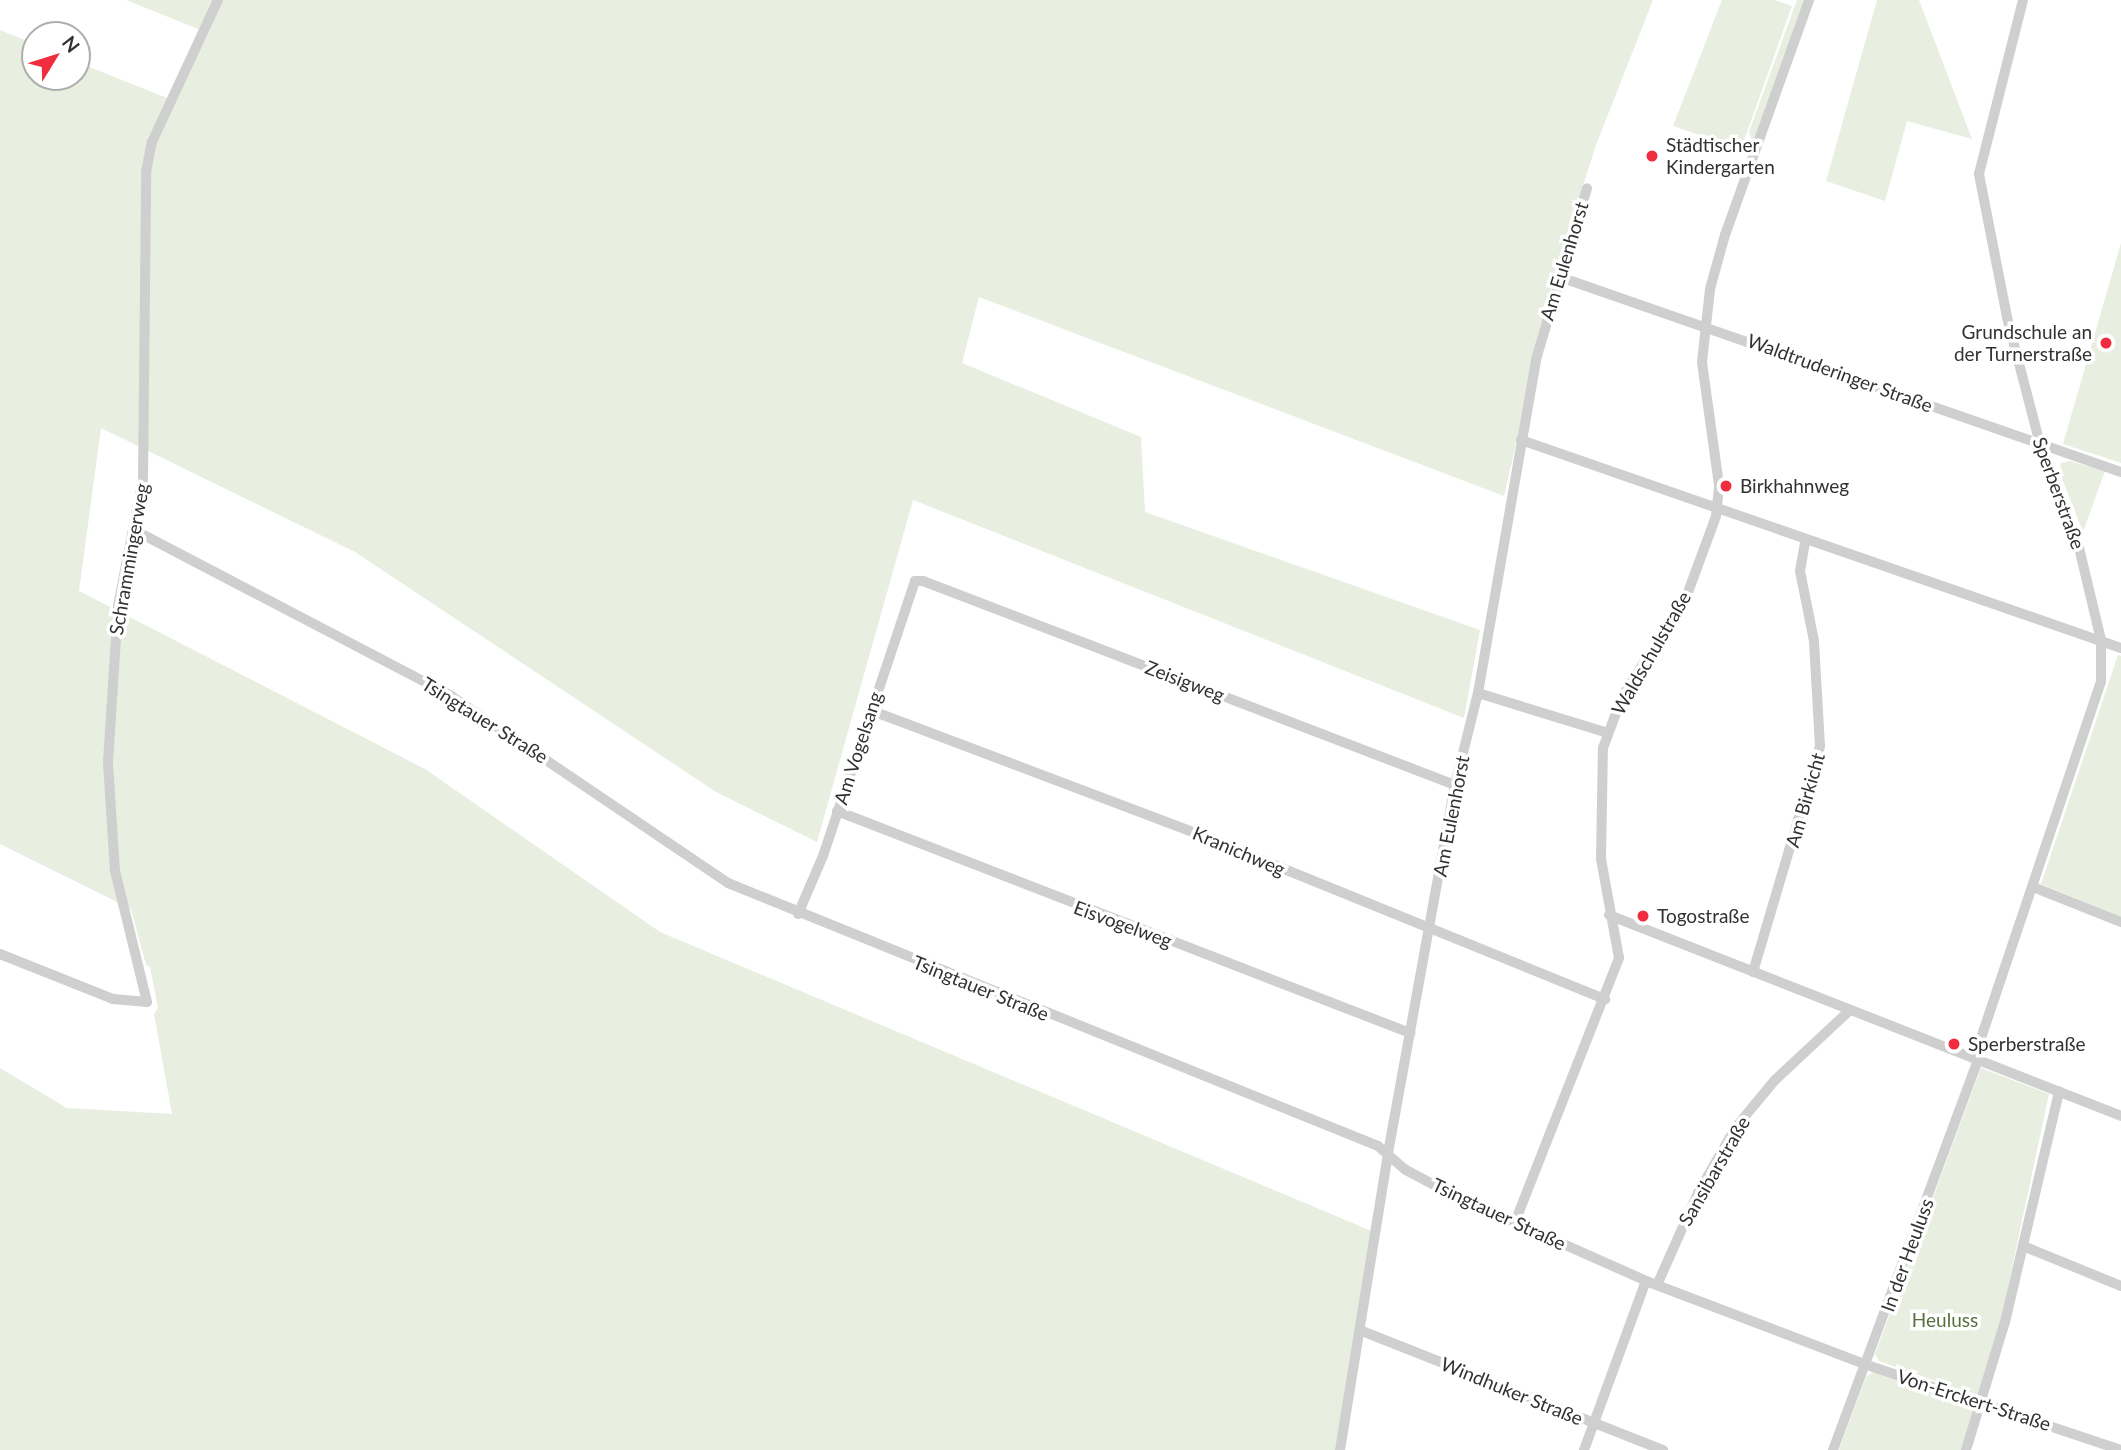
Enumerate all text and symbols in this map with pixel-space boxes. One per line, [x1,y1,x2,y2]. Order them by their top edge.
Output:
north arrow [21,21,91,91]
text: N [58,31,85,57]
place label: Städtischer Kindergarten [1666,134,1775,178]
marker: Städtischer Kindergarten [1644,148,1660,164]
street label: Am Eulenhorst [1535,199,1593,323]
place label: Grundschule an der Turnerstraße [1953,321,2092,365]
street label: Waldtruderinger Straße [1744,329,1936,417]
marker: Grundschule an der Turnerstraße [2098,335,2114,351]
street label: Sperberstraße [2028,434,2090,552]
place label: Birkhahnweg [1740,475,1849,497]
marker: Birkhahnweg [1718,478,1734,494]
street label: Schrammingerweg [104,481,154,637]
street label: Waldschulstraße [1607,587,1695,719]
street label: Zeisigweg [1142,655,1228,707]
street label: Tsingtauer Straße [418,672,552,768]
street label: Am Vogelsang [829,688,887,808]
street label: Am Birkicht [1781,750,1829,850]
street label: Am Eulenhorst [1428,754,1474,878]
street label: Kranichweg [1189,821,1289,881]
street label: Eisvogelweg [1071,896,1175,952]
place label: Togostraße [1657,905,1749,927]
marker: Togostraße [1635,908,1651,924]
street label: Tsingtauer Straße [910,950,1052,1026]
place label: Sperberstraße [1968,1033,2086,1055]
marker: Sperberstraße [1946,1036,1962,1052]
street label: Sansibarstraße [1674,1112,1754,1230]
street label: Tsingtauer Straße [1429,1173,1569,1255]
street label: In der Heuluss [1876,1195,1938,1315]
park label: Heuluss [1912,1309,1978,1331]
street label: Windhuker Straße [1438,1352,1586,1430]
street label: Von-Erckert-Straße [1894,1364,2054,1436]

